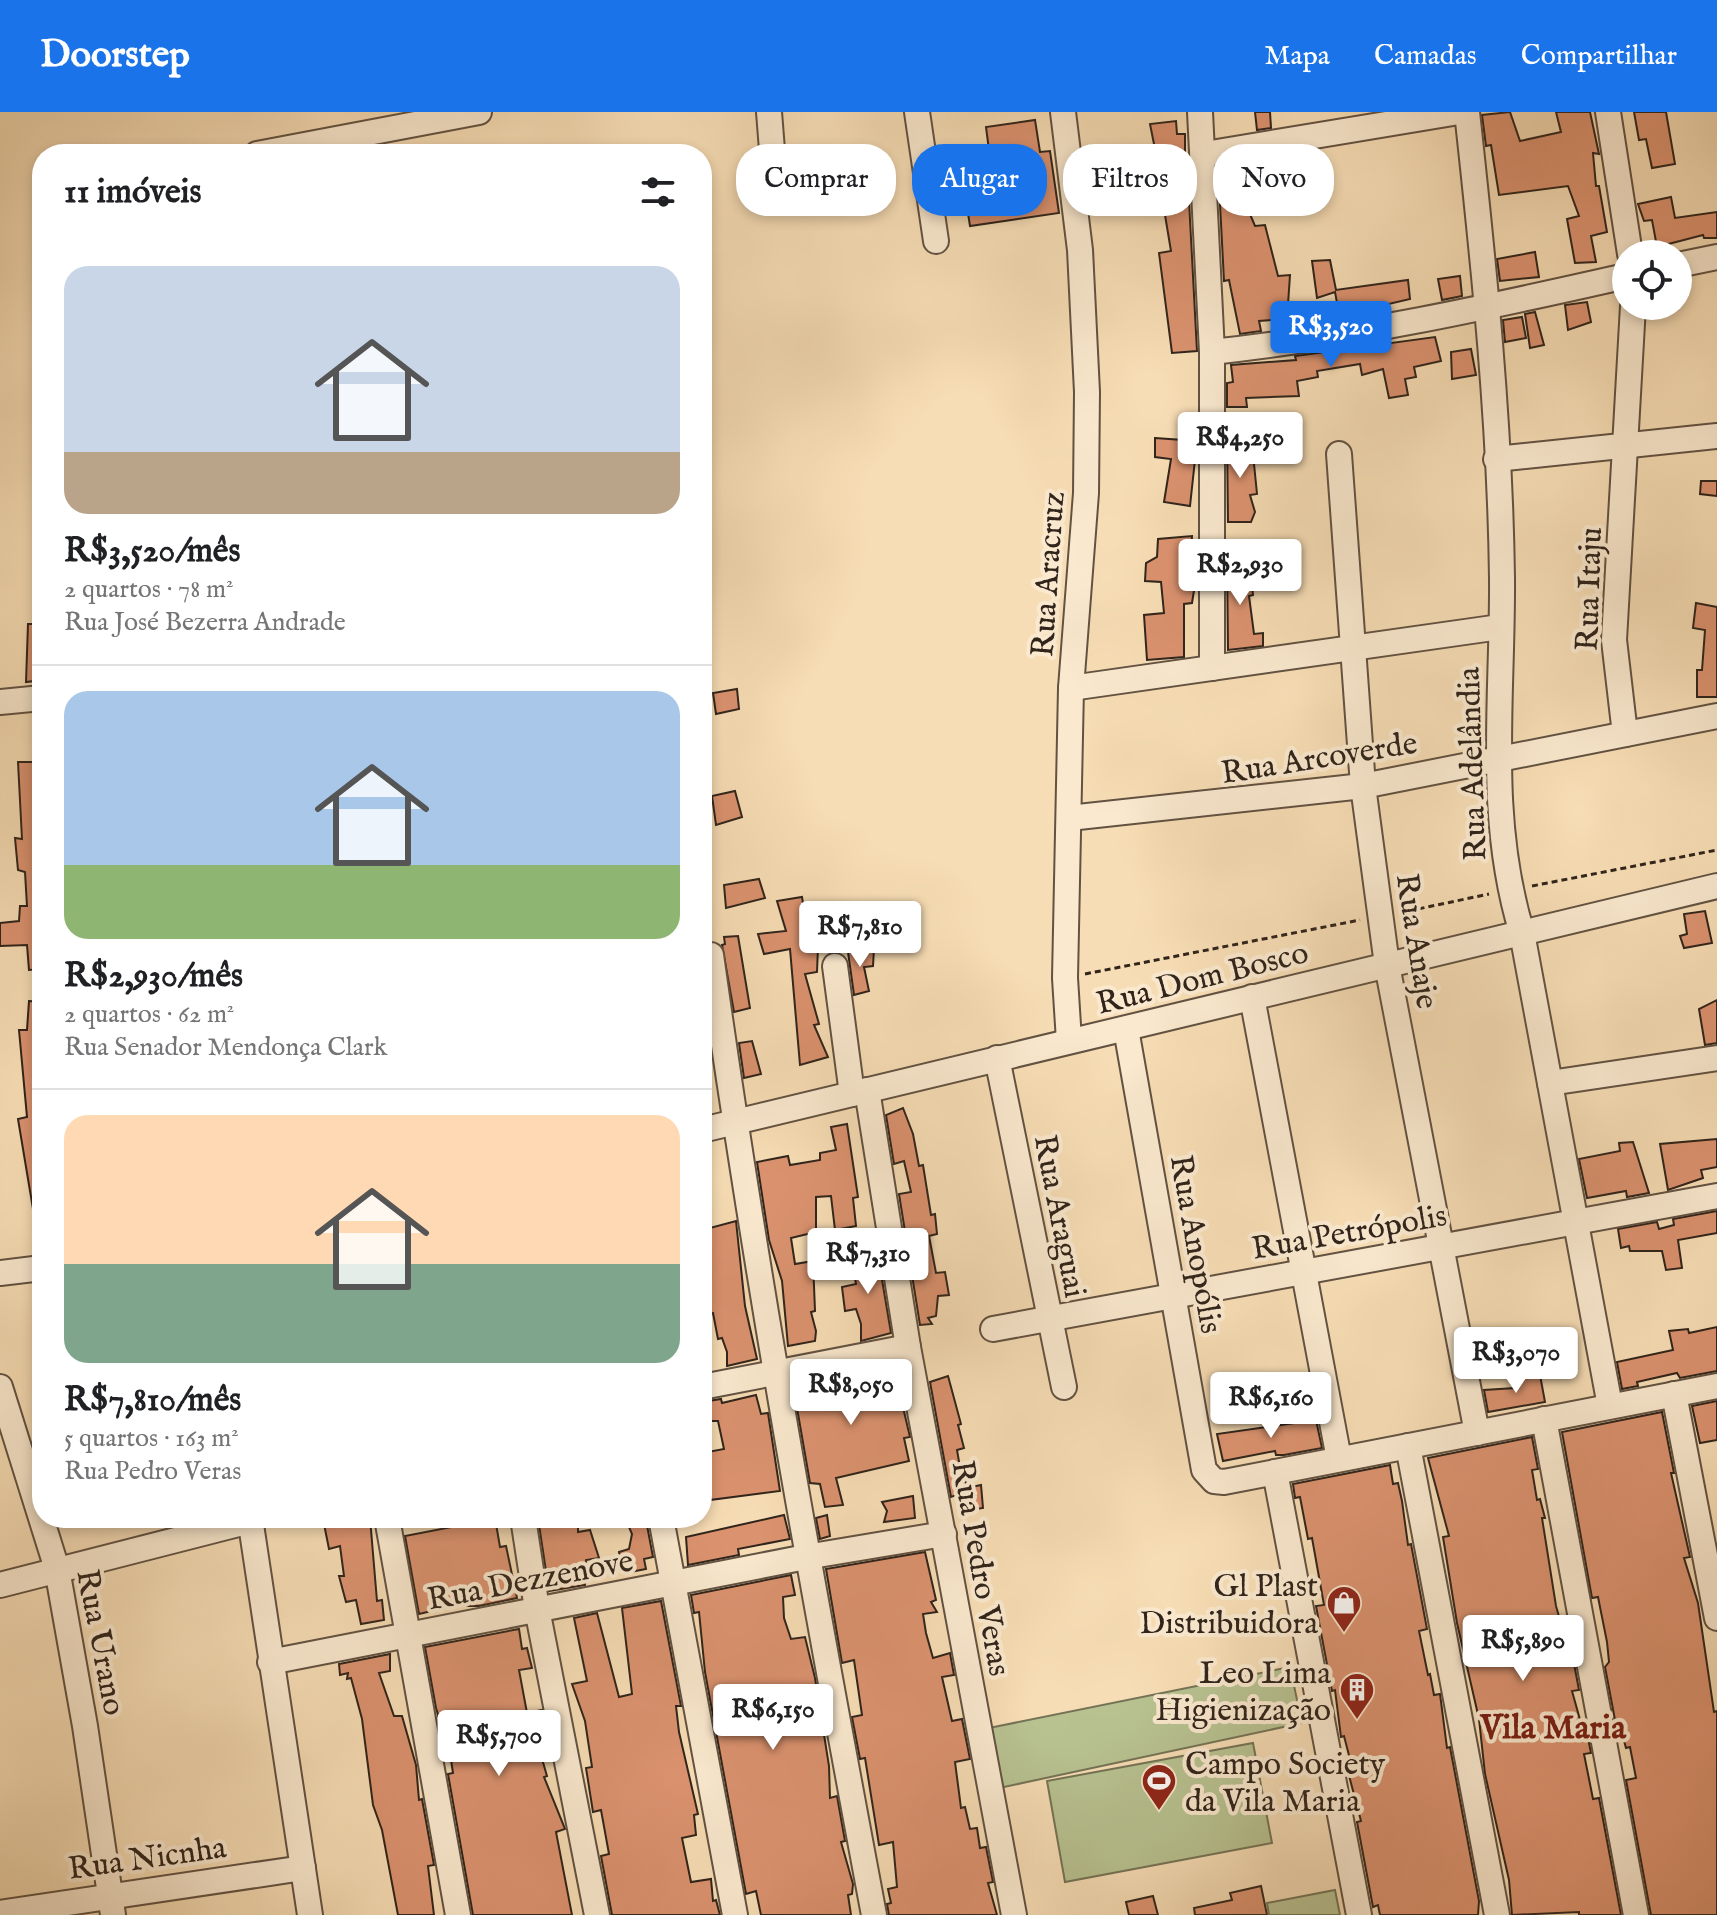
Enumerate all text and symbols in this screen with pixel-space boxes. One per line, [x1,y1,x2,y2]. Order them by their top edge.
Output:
text: Doorstep [40,32,190,80]
text: Mapa [1264,39,1330,74]
text: Camadas [1374,39,1477,74]
text: Compartilhar [1521,39,1677,74]
chip: Comprar [736,144,896,216]
chip: Alugar [912,144,1047,216]
chip: Filtros [1063,144,1197,216]
chip: Novo [1213,144,1334,216]
icon: filters [636,170,680,214]
text: 11 imóveis [64,171,202,214]
map controls [1612,240,1692,320]
button: locate [1612,240,1692,320]
pin: R$3,520 [1257,301,1405,369]
text: R$3,520 [1289,310,1373,343]
icon: home [300,318,444,462]
pin: R$4,250 [1166,412,1314,480]
text: R$4,250 [1196,421,1284,454]
street label: Rua Aracruz [1023,490,1076,658]
street label: Rua Itaju [1568,526,1613,652]
text: R$3,520/mês [64,530,240,573]
pin: R$2,930 [1166,539,1314,607]
text: R$2,930 [1196,548,1284,581]
text: 2 quartos · 78 m² [64,573,233,606]
text: Rua José Bezerra Andrade [64,606,346,639]
street label: Rua Adelândia [1450,666,1497,862]
street label: Rua Arcoverde [1218,724,1420,795]
icon: home [300,743,444,887]
street label: Rua Anaje [1385,871,1446,1012]
pin: R$7,810 [786,901,934,969]
text: R$7,810 [817,910,903,943]
street label: Rua Dom Bosco [1092,933,1313,1026]
text: R$2,930/mês [64,955,243,998]
text: 2 quartos · 62 m² [64,998,234,1031]
text: Rua Senador Mendonça Clark [64,1031,387,1064]
street label: Rua Araguai [1023,1132,1094,1301]
street label: Rua Anopólis [1159,1152,1230,1337]
icon: home [300,1167,444,1311]
street label: Rua Petrópolis [1249,1196,1450,1271]
pin: R$7,310 [794,1228,942,1296]
text: R$7,310 [825,1237,911,1270]
pin: R$3,070 [1442,1327,1590,1395]
text: R$3,070 [1472,1336,1560,1369]
pin: R$8,050 [777,1359,925,1427]
text: R$8,050 [808,1368,894,1401]
pin: R$6,160 [1197,1372,1345,1440]
text: R$7,810/mês [64,1379,241,1422]
text: R$6,160 [1228,1381,1314,1414]
text: 5 quartos · 163 m² [64,1422,239,1455]
text: Rua Pedro Veras [64,1455,241,1488]
street label: Rua Pedro Veras [940,1457,1019,1679]
street label: Rua Dezzenove [424,1541,637,1622]
street label: Rua Urano [65,1566,134,1719]
place label: Gl Plast Distribuidora [1140,1567,1318,1645]
shop icon: Gl Plast Distribuidora [1325,1584,1363,1634]
pin: R$5,890 [1449,1615,1597,1683]
text: R$5,890 [1481,1624,1565,1657]
place label: Leo Lima Higienização [1155,1654,1331,1732]
building icon: Leo Lima Higienização [1338,1671,1376,1721]
pin: R$6,150 [699,1684,847,1752]
text: R$6,150 [731,1693,815,1726]
district label: Vila Maria [1479,1707,1627,1750]
pin: R$5,700 [425,1710,573,1778]
text: R$5,700 [456,1719,542,1752]
place label: Campo Society da Vila Maria [1185,1745,1385,1823]
sports icon: Campo Society da Vila Maria [1140,1762,1178,1812]
street label: Rua Nicnha [66,1828,229,1891]

